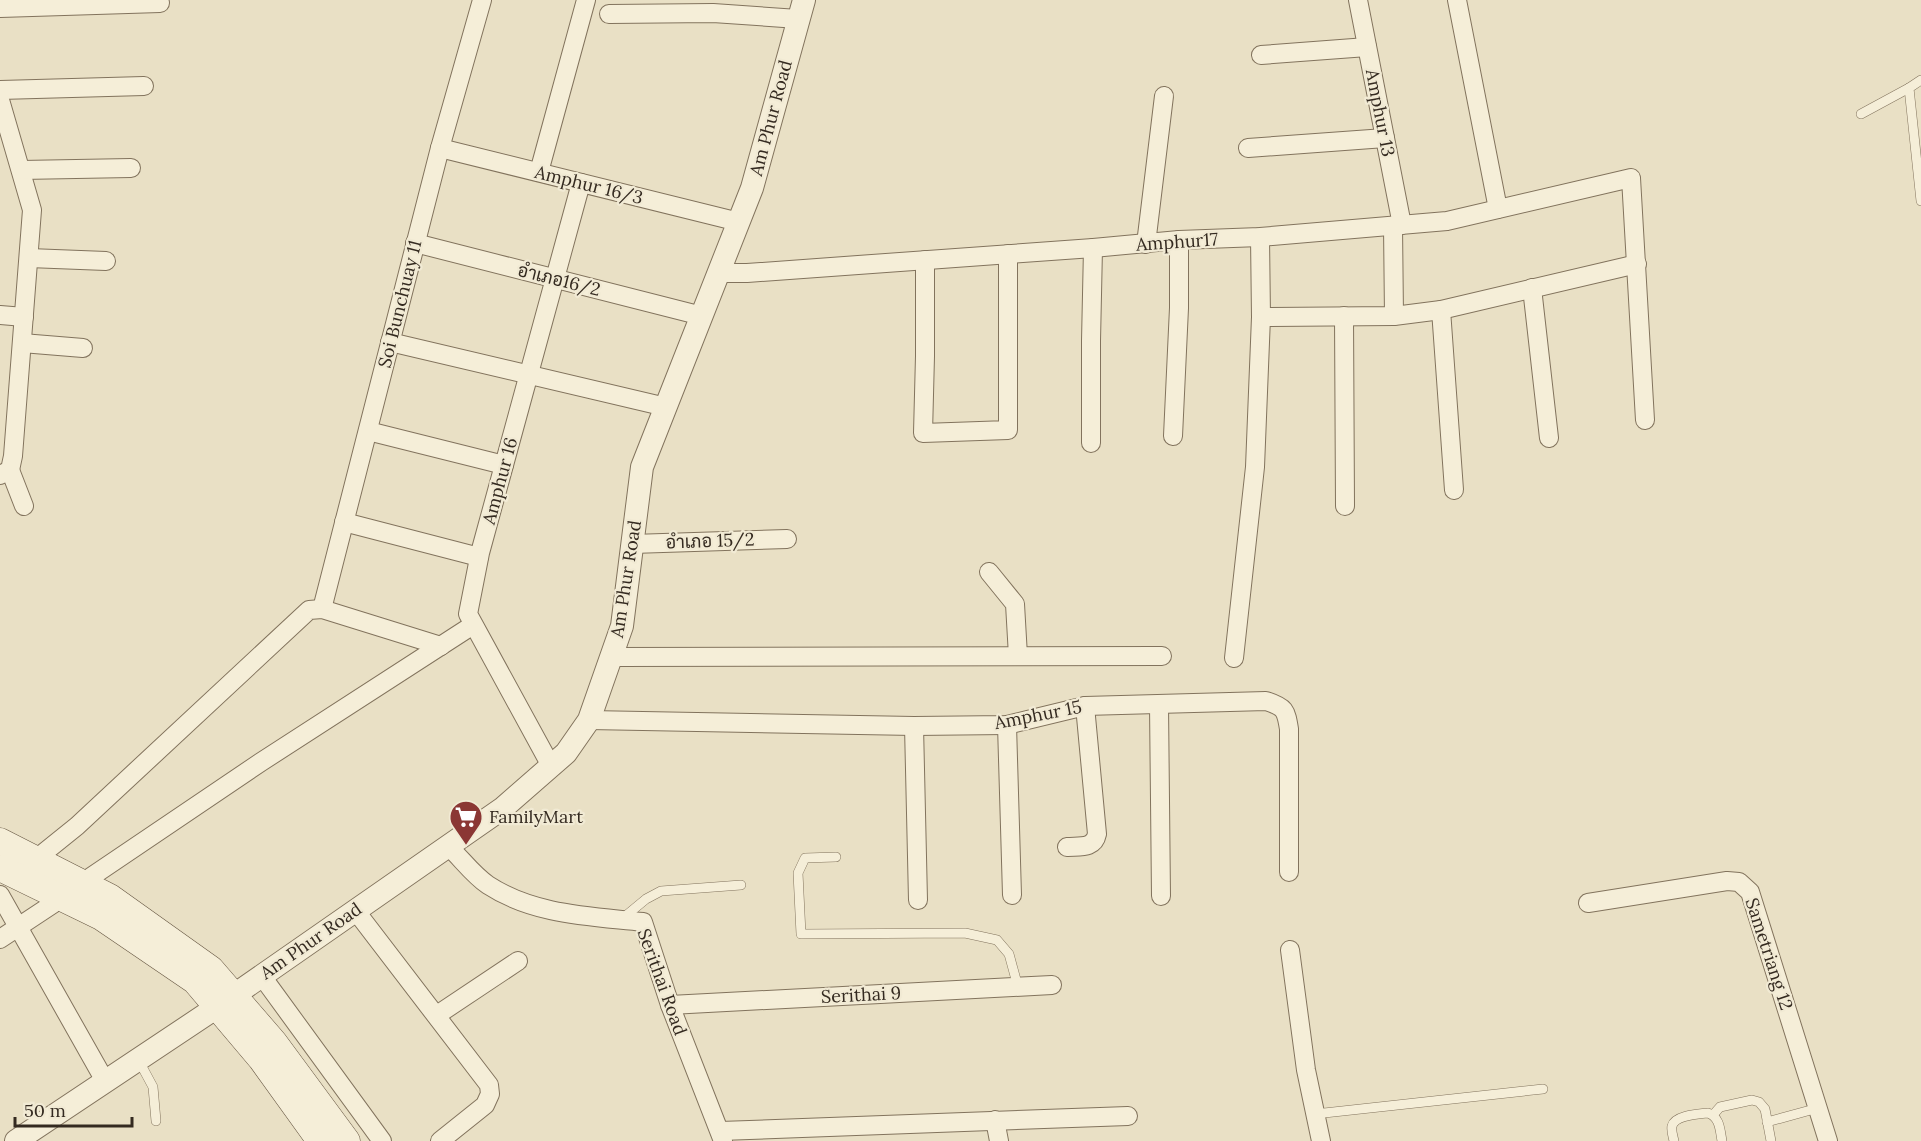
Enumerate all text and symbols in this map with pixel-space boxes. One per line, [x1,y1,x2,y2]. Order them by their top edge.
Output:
street label: Am Phur Road [744,57,797,179]
street label: Amphur 13 [1361,66,1400,159]
street label: Amphur 16/3 [532,160,646,209]
street label: Amphur17 [1134,227,1219,256]
street label: Soi Bunchuay 11 [373,238,426,370]
street label: อำเภอ16/2 [515,258,603,301]
street label: Amphur 16 [477,435,522,528]
street label: Am Phur Road [605,518,646,640]
street label: อำเภอ 15/2 [665,527,755,554]
street label: Amphur 15 [991,695,1084,734]
supermarket icon: FamilyMart [448,799,484,846]
place label: FamilyMart [489,805,583,828]
street label: Sametriang 12 [1741,895,1798,1013]
street label: Am Phur Road [255,897,366,985]
street label: Serithai Road [633,925,692,1038]
street label: Serithai 9 [820,981,902,1008]
scale bar [15,1090,132,1128]
text: 50 m [24,1099,66,1122]

